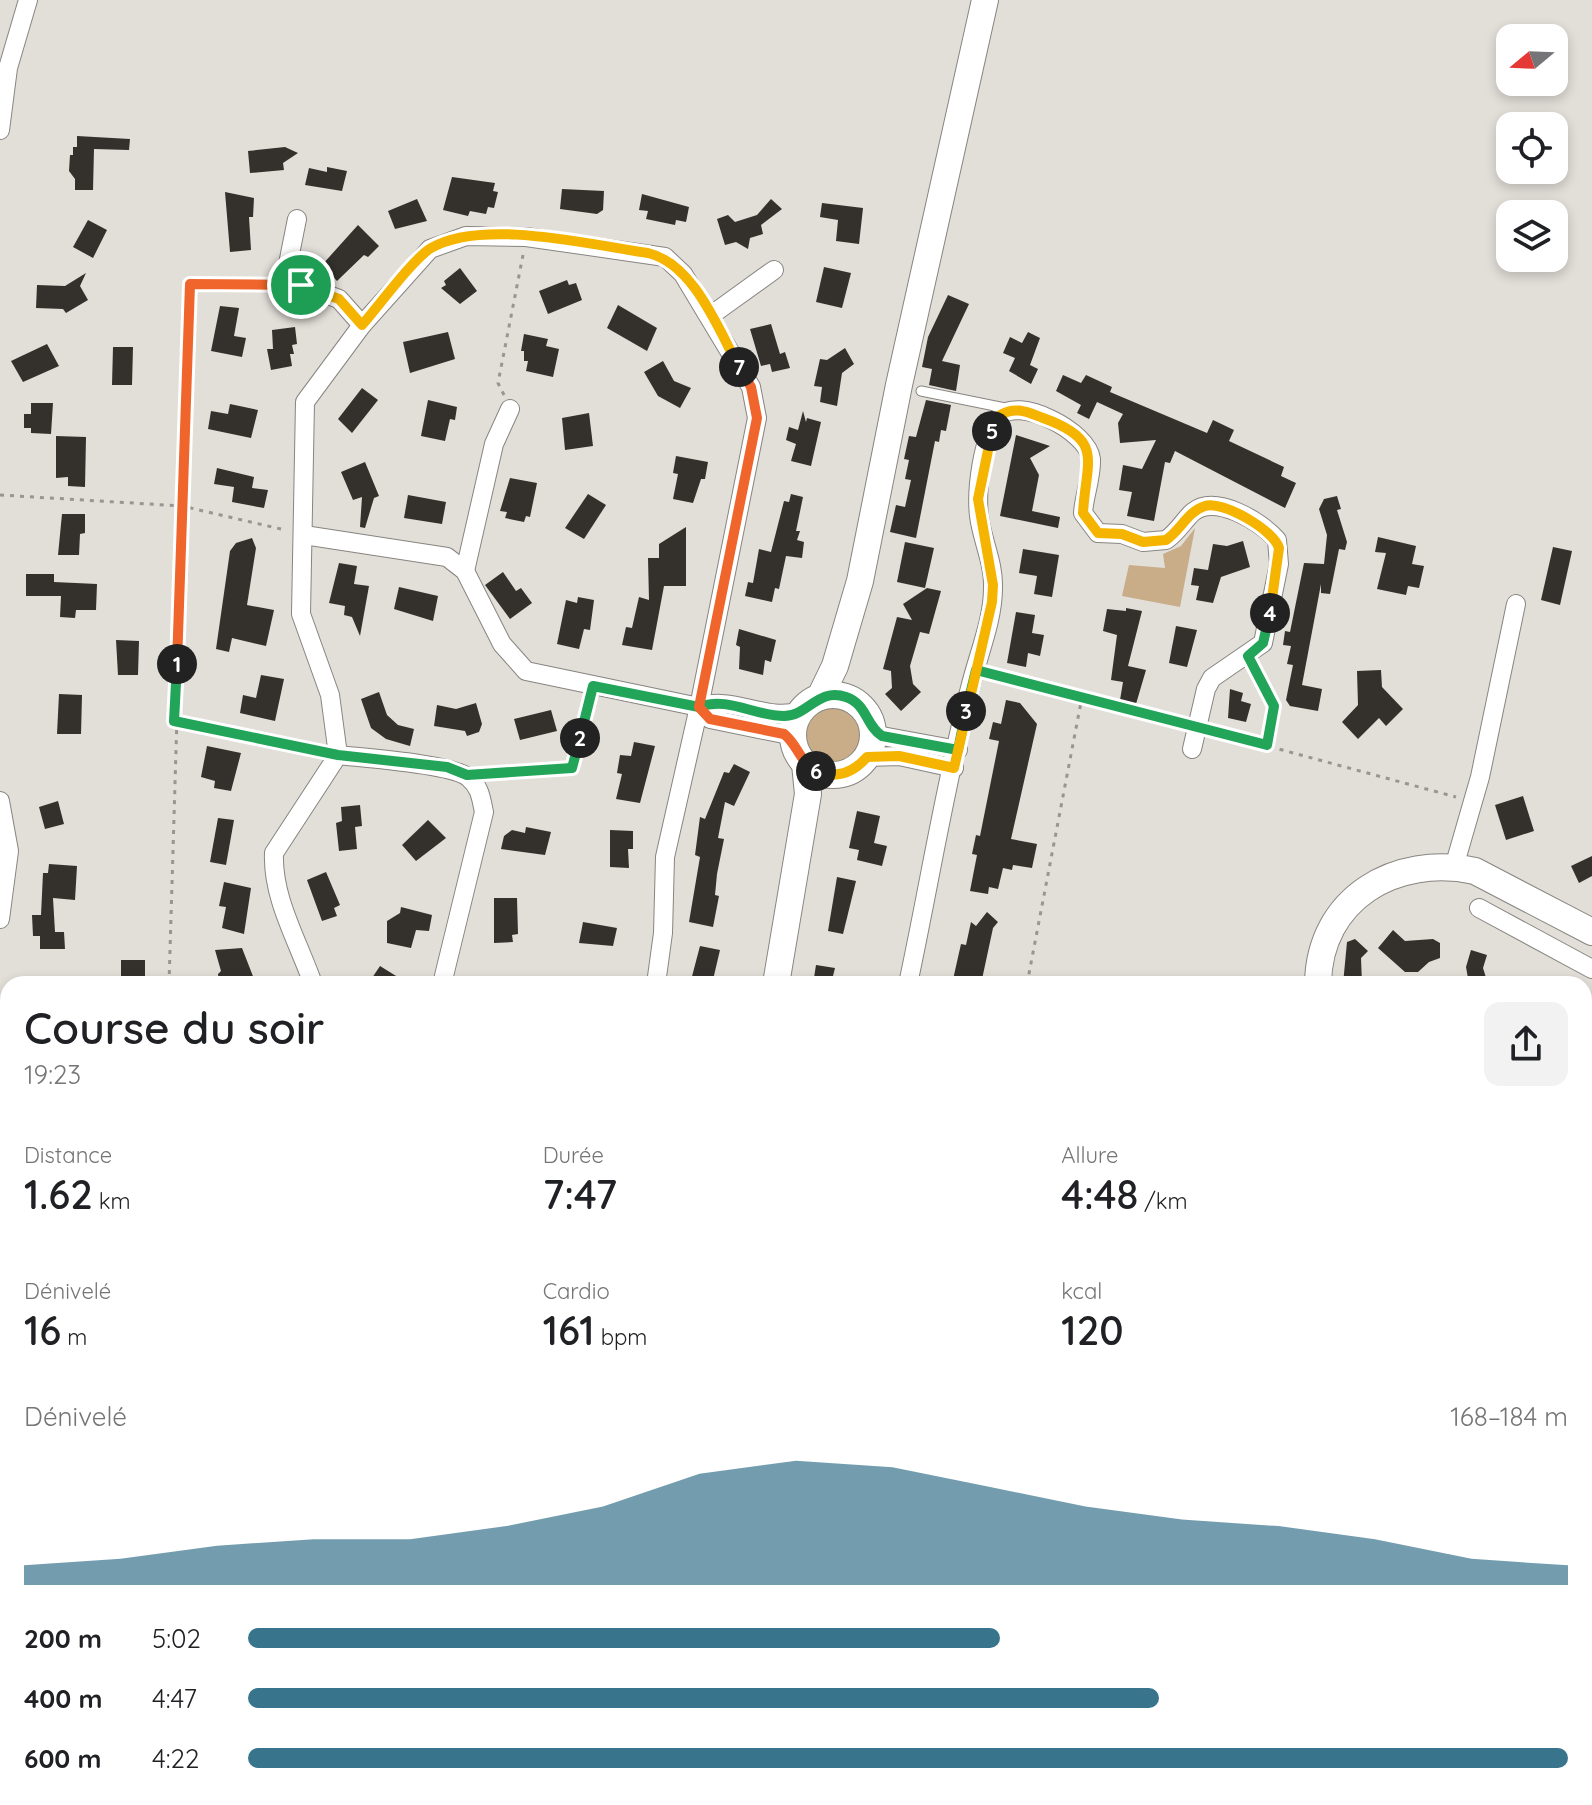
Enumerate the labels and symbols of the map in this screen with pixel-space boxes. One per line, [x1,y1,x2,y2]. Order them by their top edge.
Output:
north arrow [1496,24,1568,96]
pin [267,251,335,319]
pin: 7 [719,347,759,387]
pin: 5 [972,411,1012,451]
pin: 4 [1250,593,1290,633]
pin: 1 [157,644,197,684]
pin: 3 [946,691,986,731]
pin: 2 [560,718,600,758]
pin: 6 [796,751,836,791]

